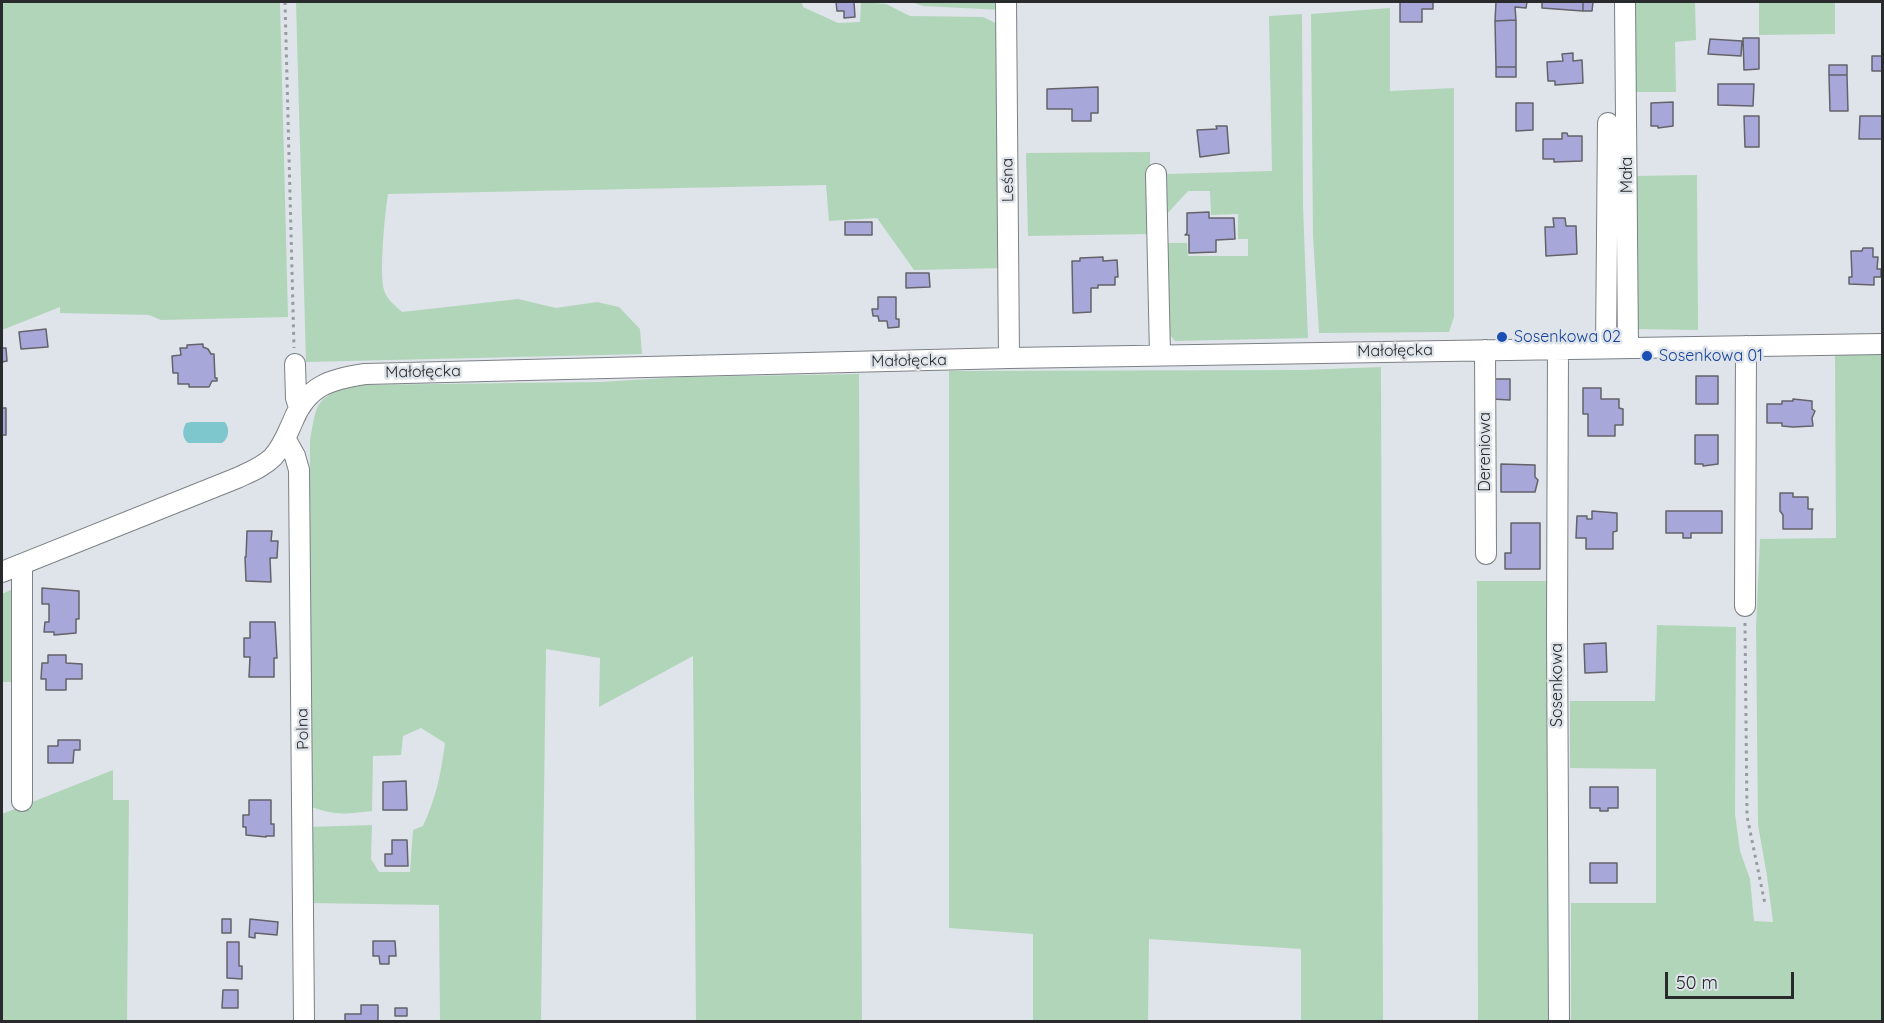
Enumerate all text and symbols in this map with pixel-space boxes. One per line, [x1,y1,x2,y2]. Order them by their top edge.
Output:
street label: Mała [1617,157,1637,193]
street label: Leśna [998,158,1018,202]
place label: Sosenkowa 02 [1514,327,1621,347]
marker: Sosenkowa 02 [1495,330,1509,344]
street label: Małołęcka [1357,341,1433,361]
place label: Sosenkowa 01 [1659,346,1763,366]
marker: Sosenkowa 01 [1640,349,1654,363]
street label: Małołęcka [871,351,947,371]
street label: Małołęcka [385,362,461,382]
street label: Dereniowa [1475,412,1495,492]
street label: Sosenkowa [1547,643,1567,727]
street label: Polna [293,708,313,750]
scale bar [1668,960,1797,998]
text: 50 m [1676,971,1718,994]

